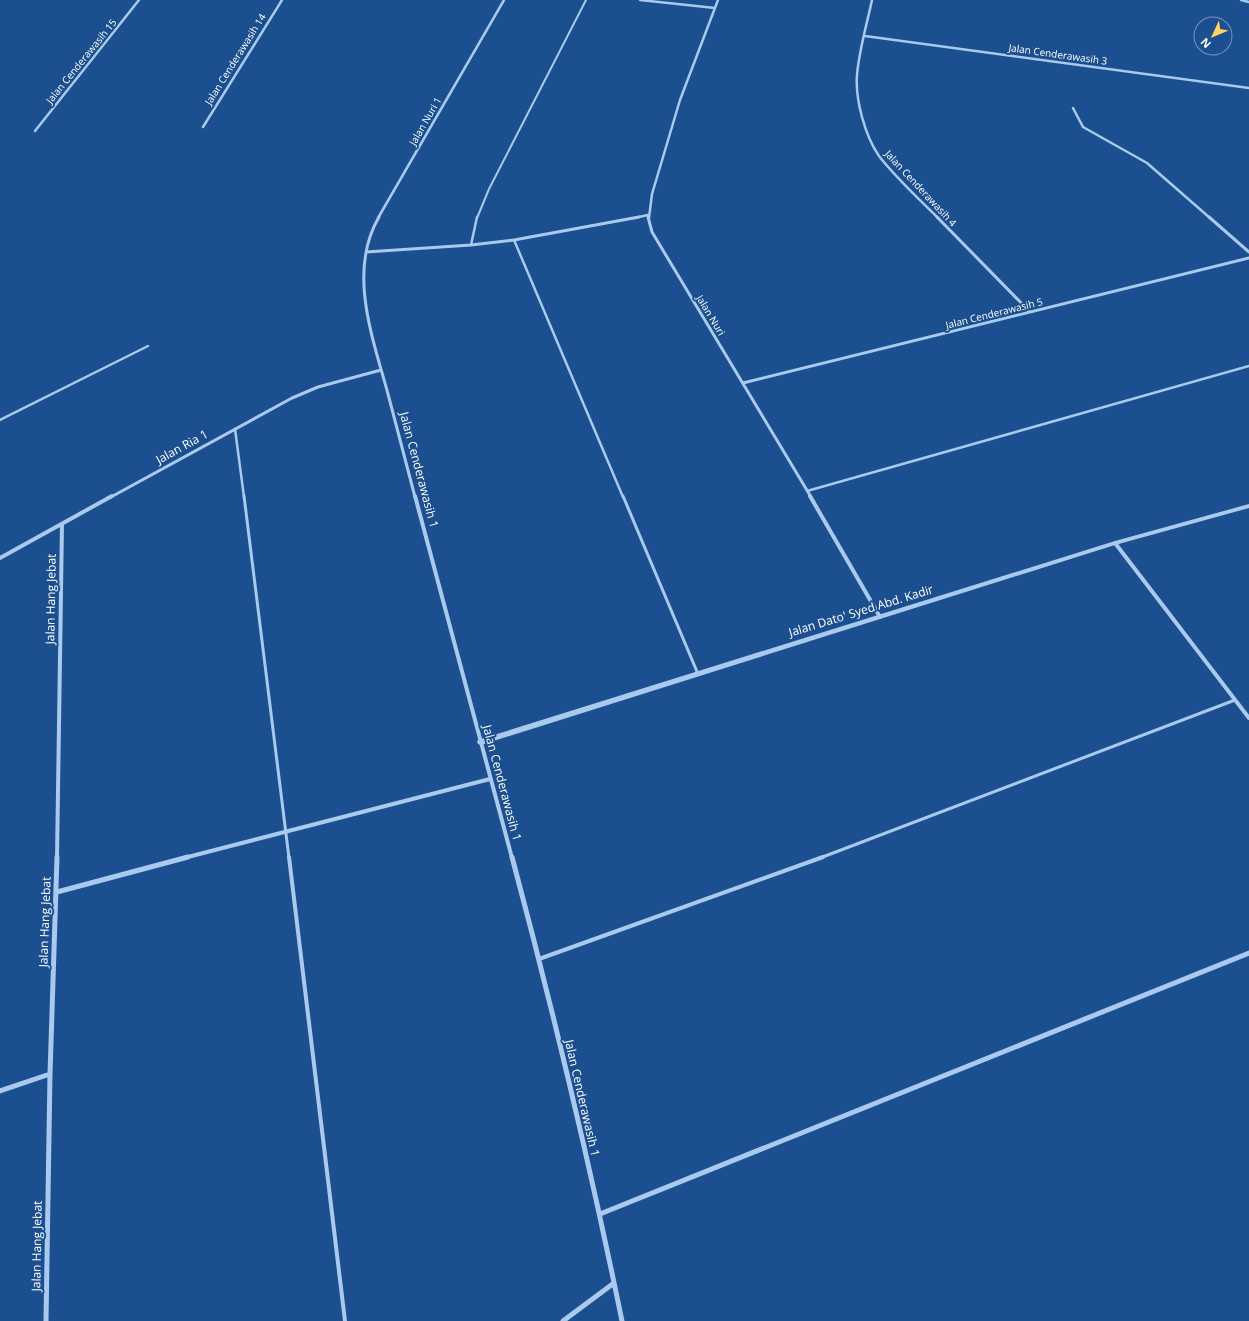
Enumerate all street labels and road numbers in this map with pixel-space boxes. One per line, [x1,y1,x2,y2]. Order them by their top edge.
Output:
street label: Jalan Cenderawasih 14 [201,10,269,108]
street label: Jalan Cenderawasih 15 [42,15,120,107]
street label: Jalan Cenderawasih 3 [1007,40,1109,68]
street label: Jalan Nuri 1 [405,94,444,149]
street label: Jalan Cenderawasih 4 [881,146,960,229]
street label: Jalan Nuri [693,291,729,338]
street label: Jalan Cenderawasih 5 [943,294,1044,332]
street label: Jalan Cenderawasih 1 [396,409,443,530]
street label: Jalan Ria 1 [152,425,211,468]
street label: Jalan Hang Jebat [41,553,60,646]
street label: Jalan Dato' Syed Abd. Kadir [786,580,935,641]
street label: Jalan Cenderawasih 1 [479,722,526,843]
street label: Jalan Hang Jebat [34,876,55,969]
street label: Jalan Cenderawasih 1 [561,1037,604,1158]
street label: Jalan Hang Jebat [27,1200,46,1293]

